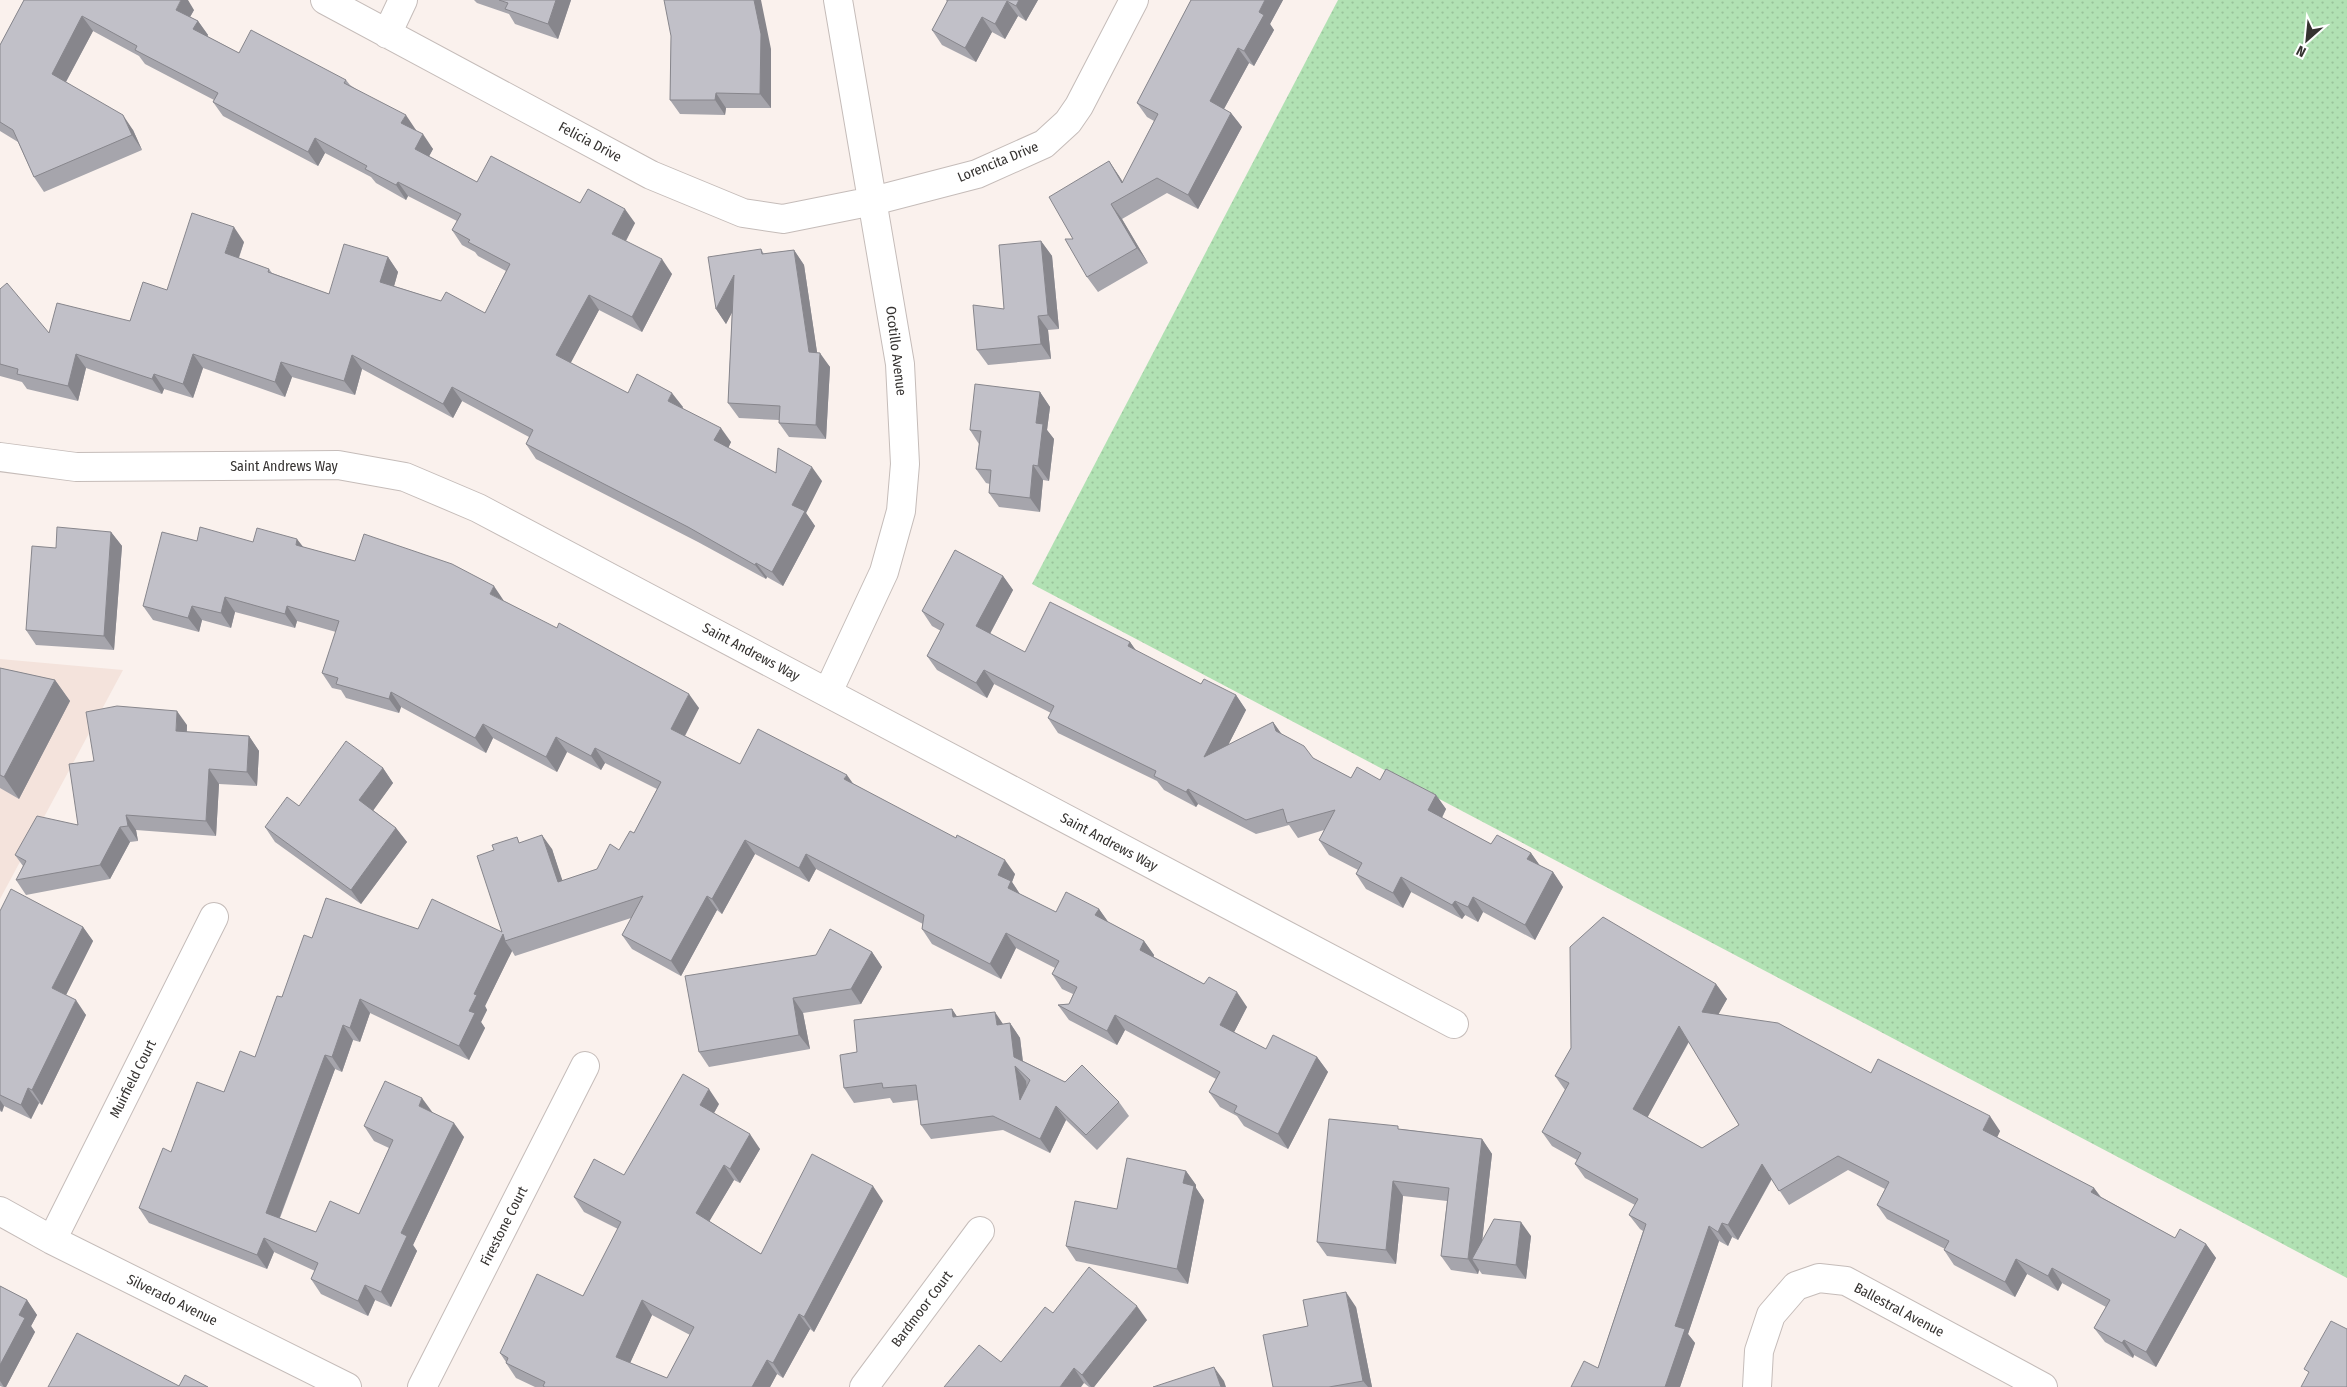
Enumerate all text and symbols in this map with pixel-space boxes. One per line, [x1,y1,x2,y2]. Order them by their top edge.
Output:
north arrow [2282,15,2332,65]
text: N [2294,42,2309,61]
street label: Felicia Drive [556,118,625,166]
street label: Lorencita Drive [955,138,1041,186]
street label: Ocotillo Avenue [882,305,910,397]
street label: Saint Andrews Way [230,458,339,475]
street label: Saint Andrews Way [699,619,803,685]
street label: Saint Andrews Way [1057,809,1161,875]
street label: Muirfield Court [106,1037,160,1121]
street label: Firestone Court [477,1183,531,1269]
street label: Bardmoor Court [888,1267,956,1351]
street label: Silverado Avenue [124,1271,220,1329]
street label: Ballestral Avenue [1851,1279,1947,1341]

